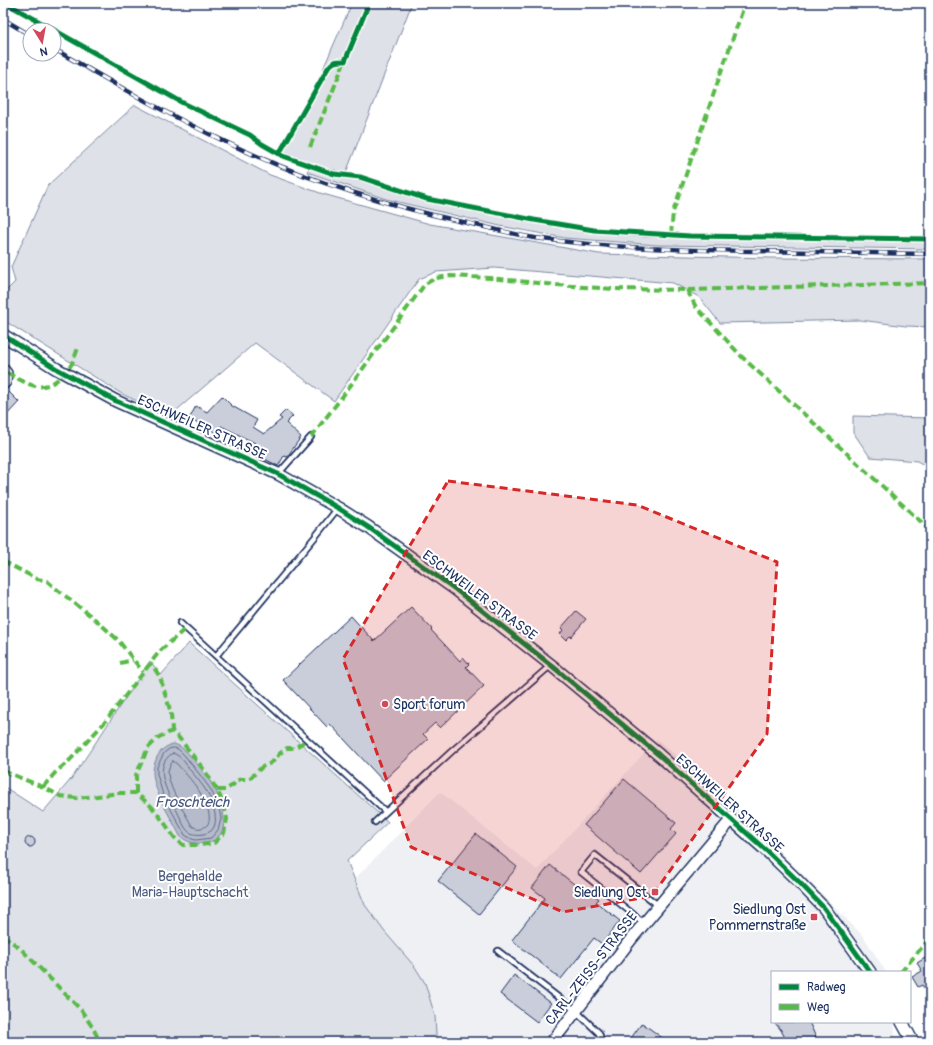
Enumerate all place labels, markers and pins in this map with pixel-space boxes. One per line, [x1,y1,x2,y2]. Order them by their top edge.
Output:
place label: Sport forum [393,696,465,713]
marker: Sport forum [380,699,390,709]
place label: Siedlung Ost [573,884,647,901]
marker: Siedlung Ost [650,887,660,897]
place label: Siedlung Ost Pommernstraße [709,901,806,934]
marker: Siedlung Ost Pommernstraße [809,912,819,922]

